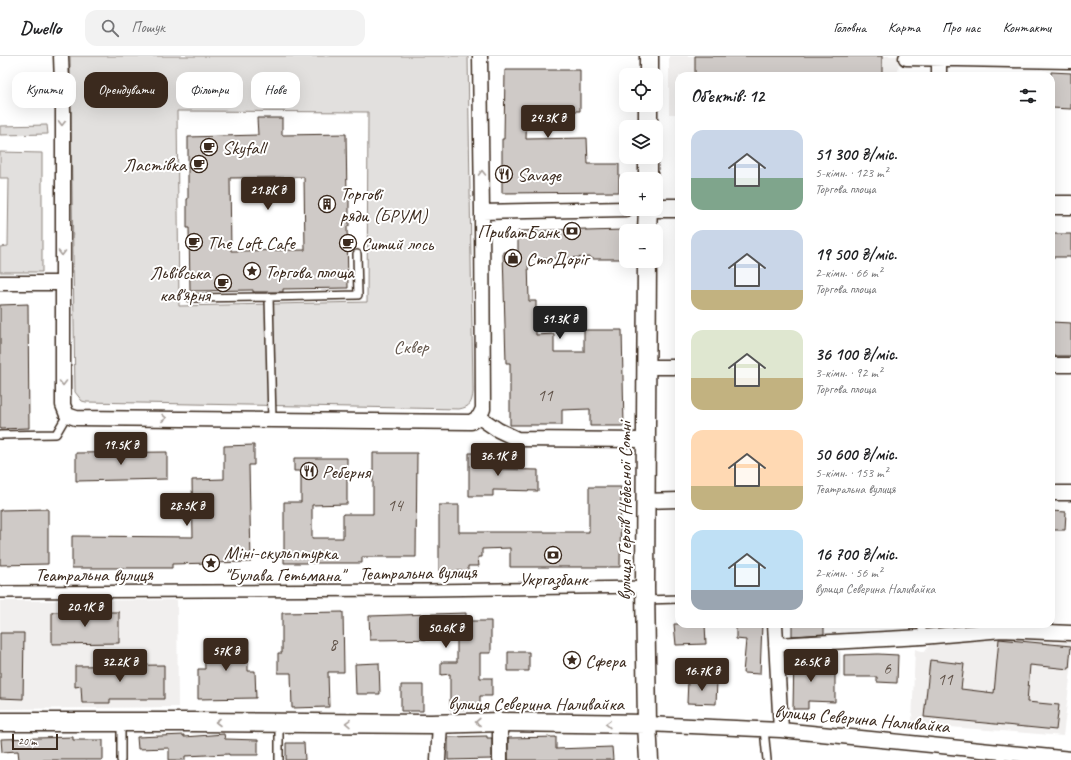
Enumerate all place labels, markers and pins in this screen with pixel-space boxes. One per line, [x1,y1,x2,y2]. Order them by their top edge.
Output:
pin: 24.3K ₴ [511,105,585,139]
place label: Skyfall [222,136,269,160]
cafe icon: Skyfall [199,137,219,157]
place label: Ластівка [123,153,188,177]
cafe icon: Ластівка [189,154,209,174]
place label: Savage [517,163,563,187]
restaurant icon: Savage [494,164,514,184]
pin: 21.8K ₴ [231,177,305,211]
place label: Торгові ряди (БРУМ) [340,182,429,228]
building icon: Торгові ряди (БРУМ) [317,194,337,214]
place label: ПриватБанк [477,220,561,244]
bank icon: ПриватБанк [562,221,582,241]
place label: The Loft Cafe [207,231,297,255]
cafe icon: The Loft Cafe [184,232,204,252]
place label: Ситий лось [361,232,434,256]
cafe icon: Ситий лось [338,233,358,253]
place label: СтоДоріг [526,247,591,271]
shop icon: СтоДоріг [503,248,523,268]
place label: Торгова площа [265,260,355,284]
place label: Львівська кав'ярня [150,261,212,307]
place icon: Торгова площа [242,261,262,281]
cafe icon: Львівська кав'ярня [213,273,233,293]
pin: 51.3K ₴ [523,306,597,340]
pin: 19.5K ₴ [84,432,158,466]
pin: 36.1K ₴ [461,443,535,477]
place label: Реберня [322,460,372,484]
restaurant icon: Реберня [299,461,319,481]
pin: 28.5K ₴ [150,493,224,527]
place label: Міні-скульптурка "Булава Гетьмана" [224,541,348,587]
bank icon: Укргазбанк [543,545,563,565]
place icon: Міні-скульптурка "Булава Гетьмана" [201,553,221,573]
place label: Укргазбанк [519,567,589,591]
pin: 20.1K ₴ [48,594,122,628]
pin: 50.6K ₴ [409,615,483,649]
pin: 57K ₴ [198,638,254,672]
pin: 32.2K ₴ [83,649,157,683]
place label: Сфера [585,649,627,673]
pin: 26.5K ₴ [774,649,848,683]
place icon: Сфера [562,650,582,670]
pin: 16.7K ₴ [665,658,739,692]

